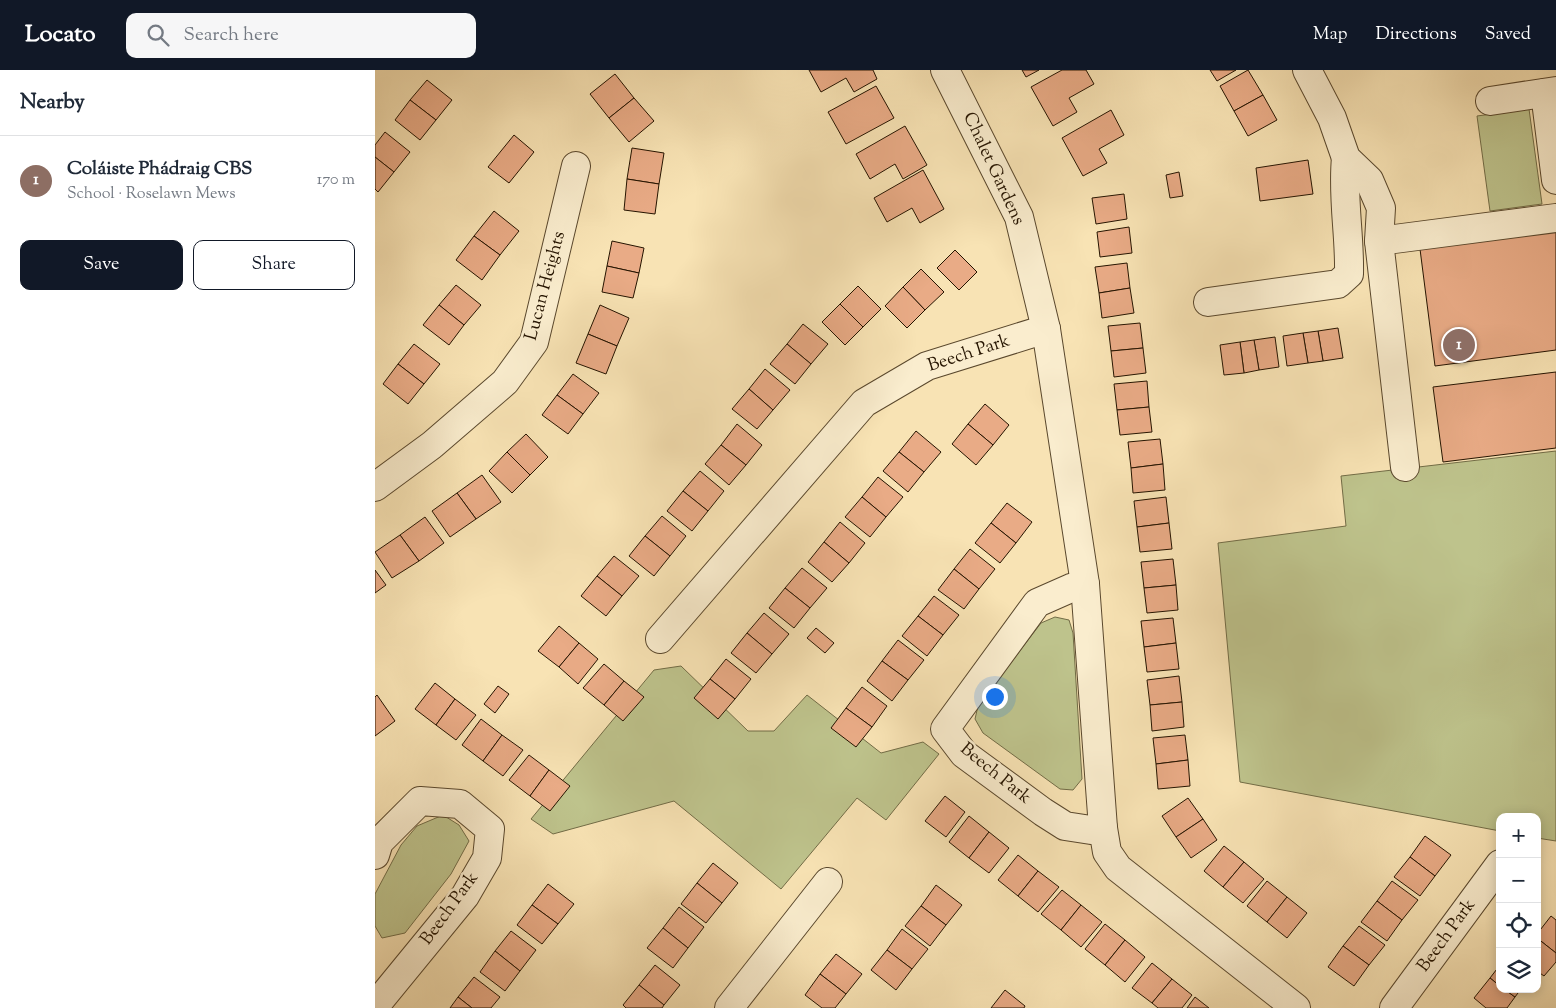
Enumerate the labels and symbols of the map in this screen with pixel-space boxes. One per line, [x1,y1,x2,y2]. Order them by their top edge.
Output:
street label: Chalet Gardens [955,108,1031,230]
street label: Lucan Heights [519,228,573,344]
pin: 1 [1443,326,1475,364]
street label: Beech Park [925,328,1014,379]
your location [982,684,1008,710]
street label: Beech Park [954,737,1036,811]
street label: Beech Park [415,867,486,951]
street label: Beech Park [1412,894,1483,978]

